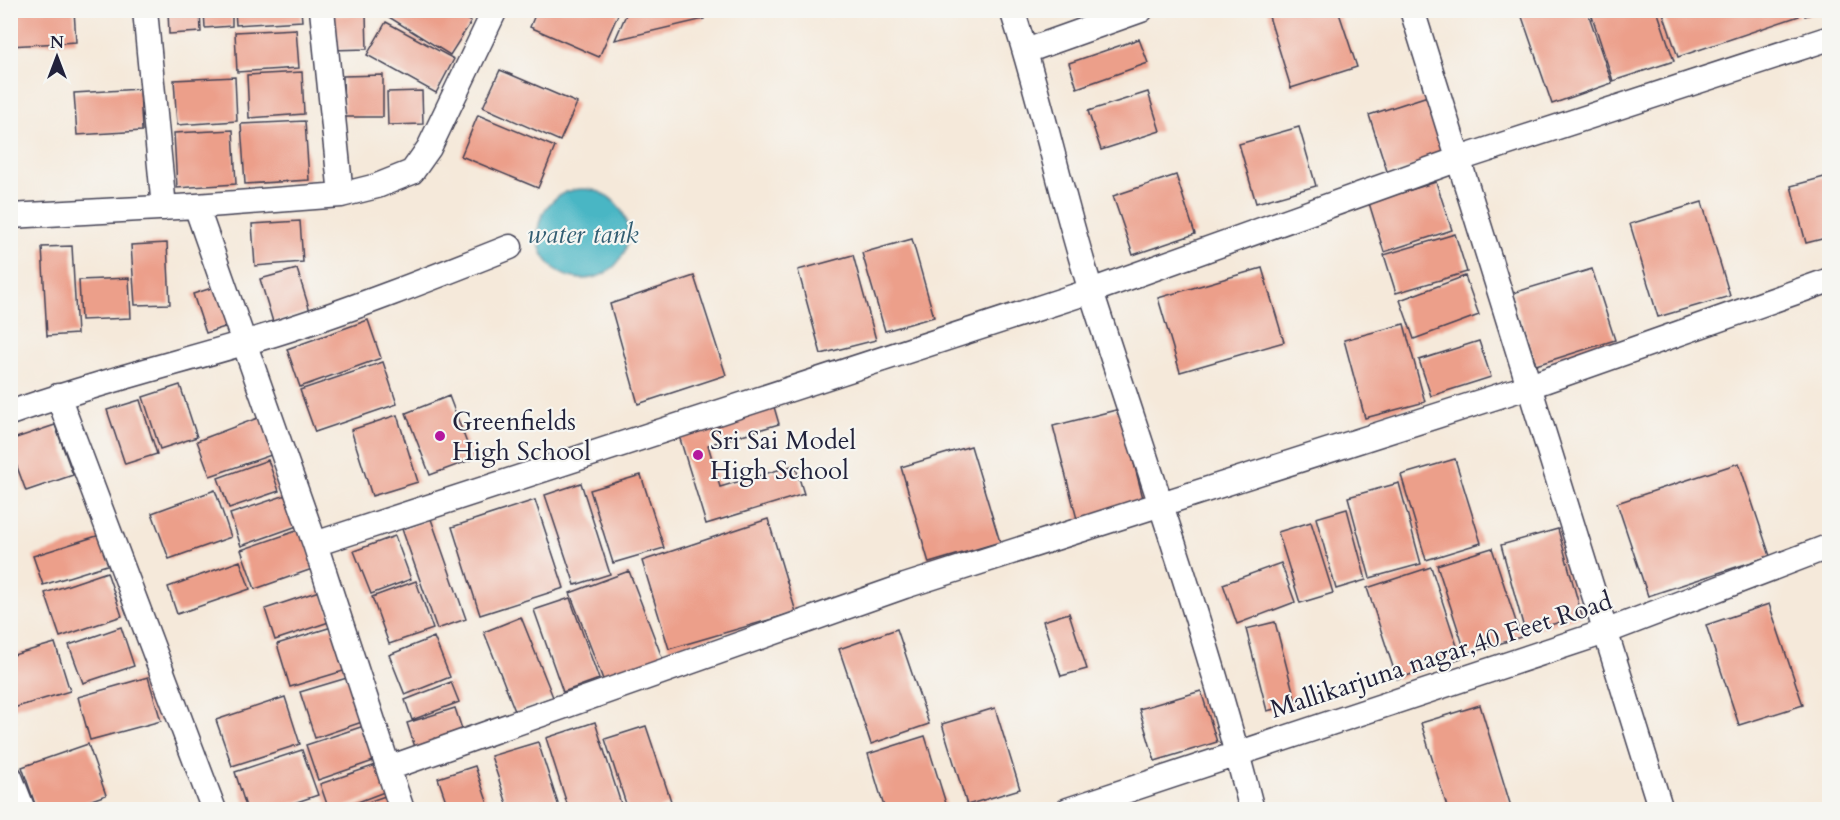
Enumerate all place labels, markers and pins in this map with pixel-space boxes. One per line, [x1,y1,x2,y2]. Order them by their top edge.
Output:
place label: Greenfields High School [452,404,591,469]
place label: Sri Sai Model High School [710,423,857,488]
marker: Greenfields High School [433,429,447,443]
marker: Sri Sai Model High School [691,448,705,462]

